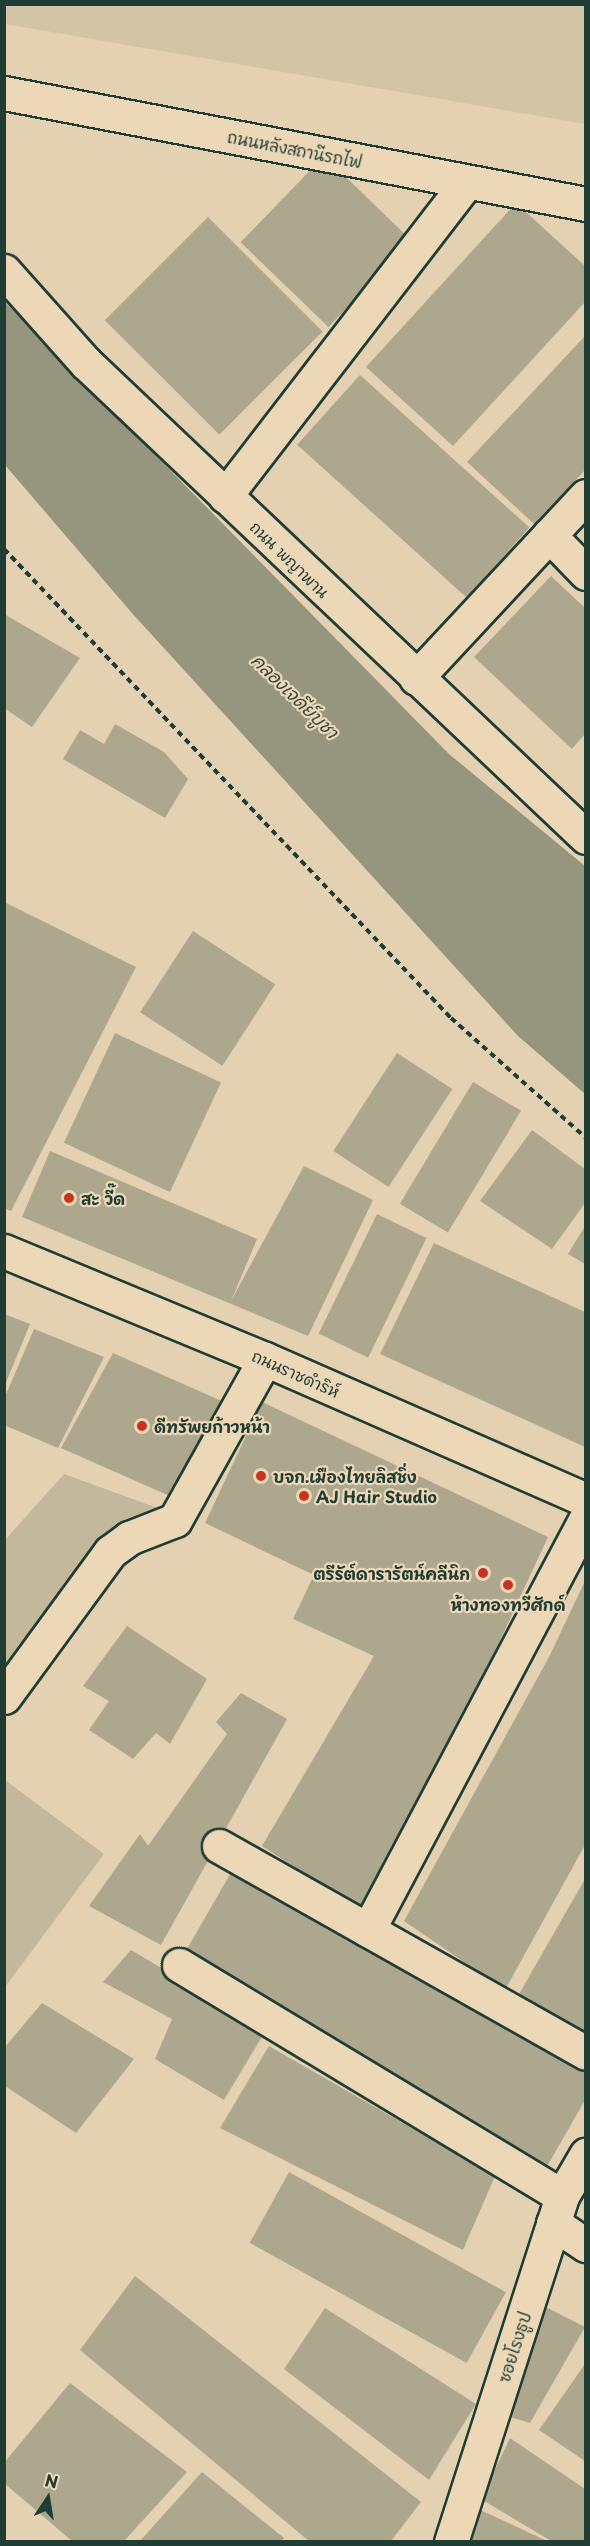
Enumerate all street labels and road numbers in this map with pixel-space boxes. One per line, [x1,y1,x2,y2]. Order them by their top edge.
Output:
street label: ถนนหลังสถานีรถไฟ [226,127,364,171]
street label: ถนน พญาพาน [247,517,333,601]
street label: ถนนราชดำริห์ [249,1345,343,1401]
street label: ซอยโรงธูป [494,2309,534,2385]

